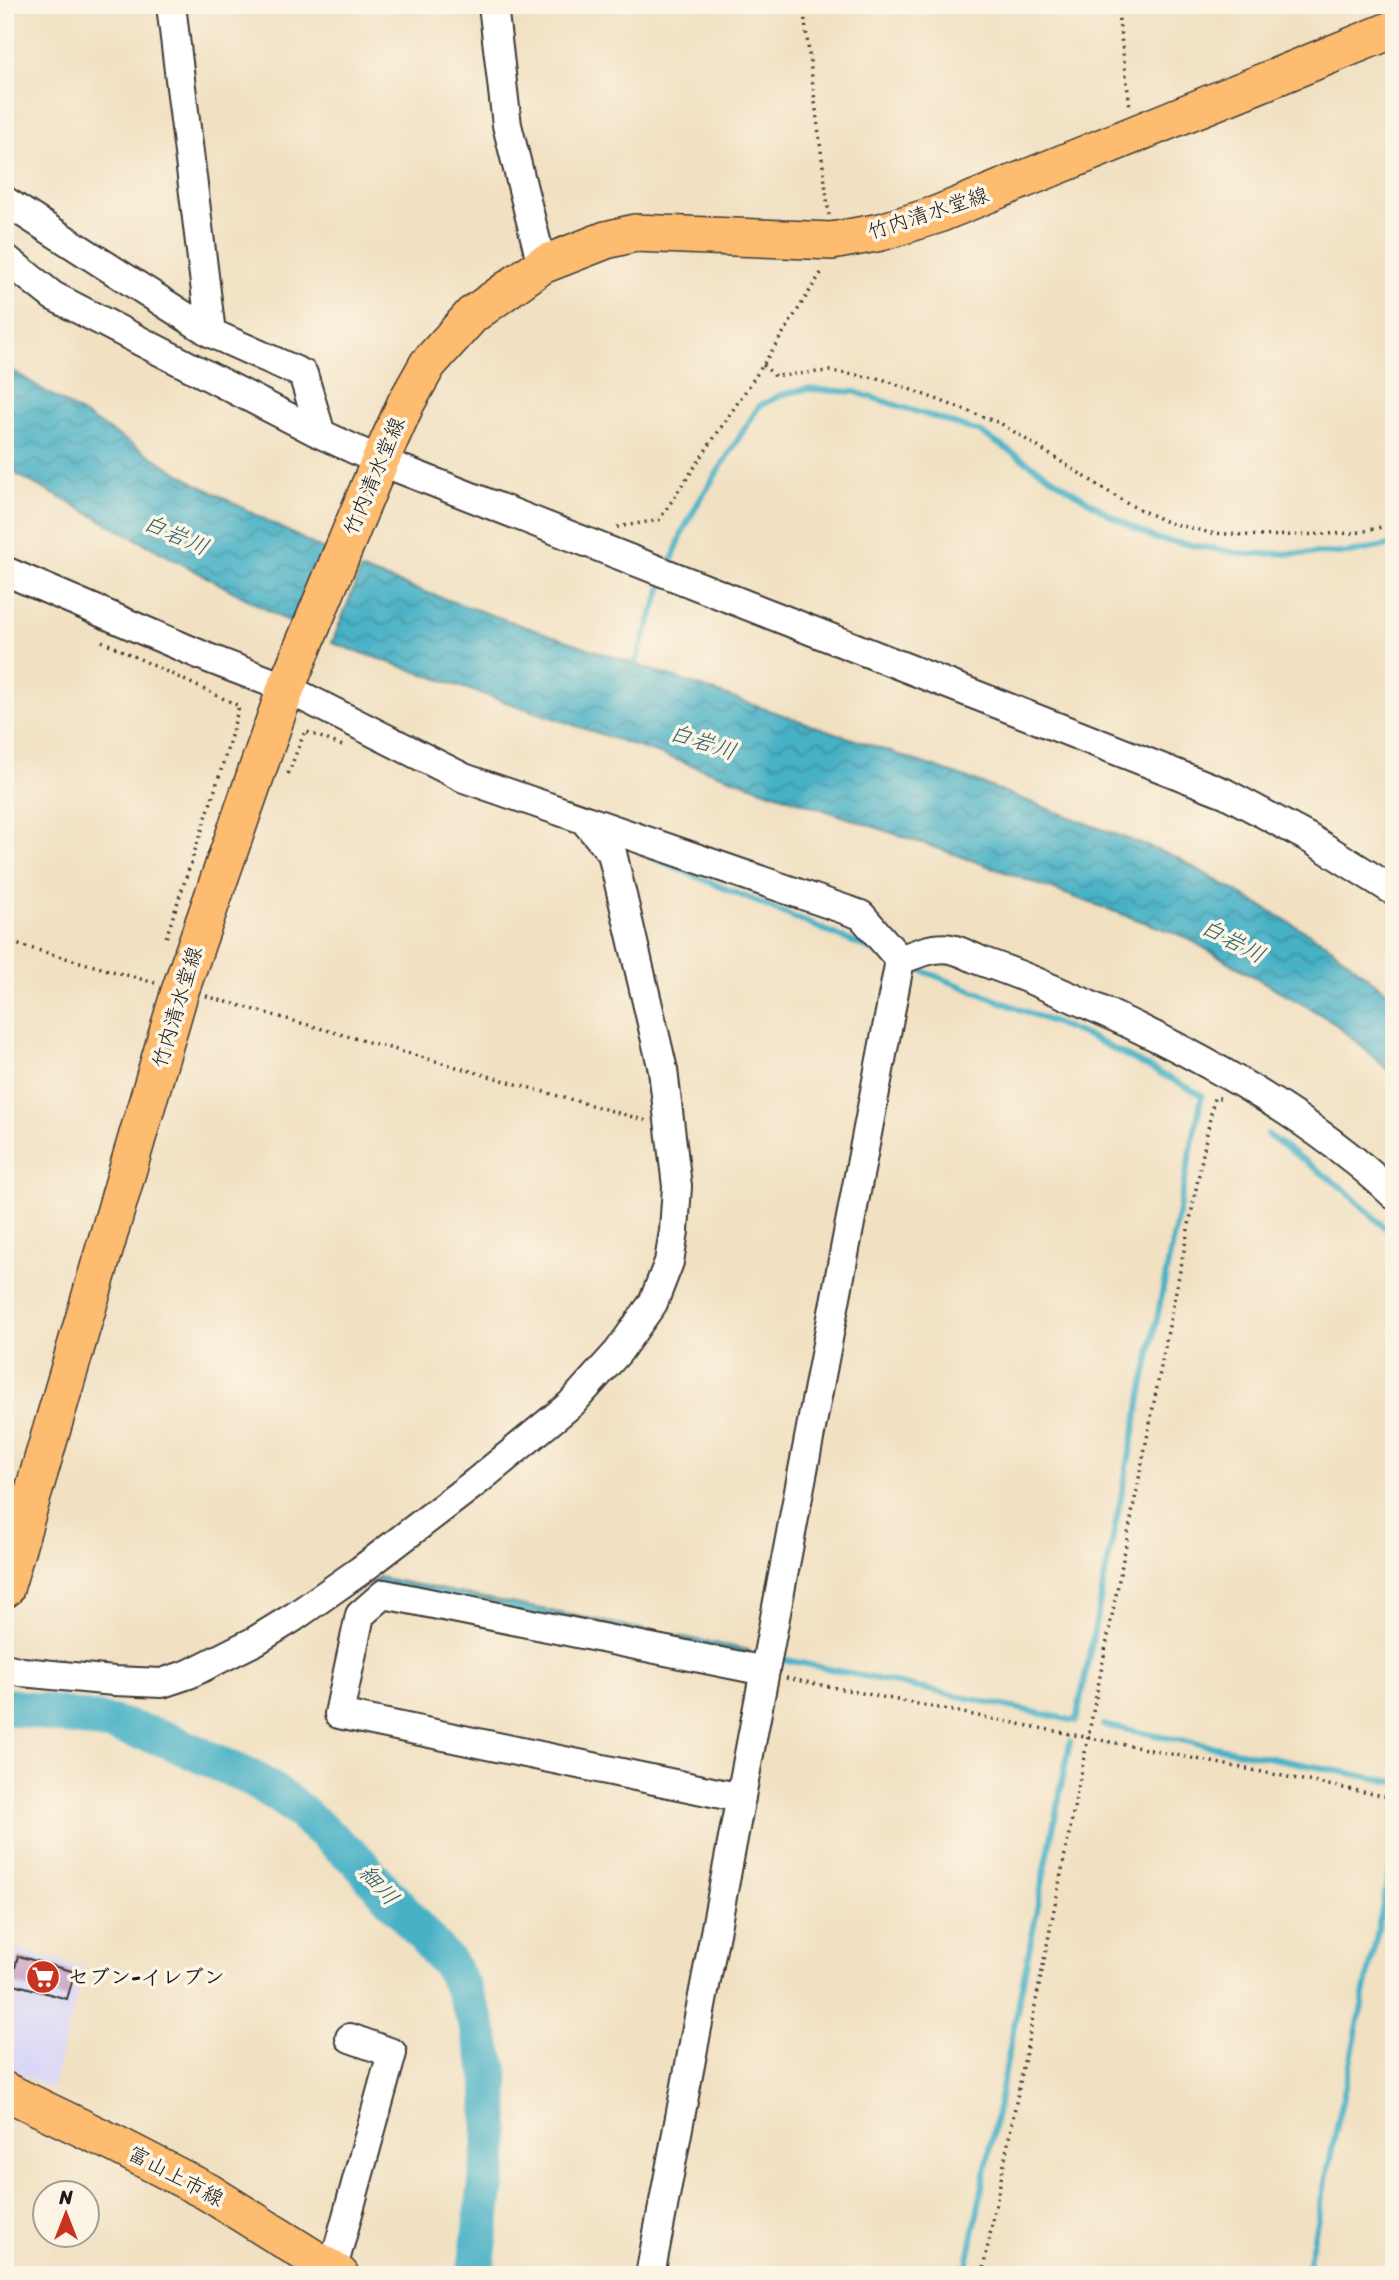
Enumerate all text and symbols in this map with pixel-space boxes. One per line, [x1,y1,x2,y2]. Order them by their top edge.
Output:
street label: 竹内清水堂線 [862,175,994,251]
street label: 竹内清水堂線 [332,411,416,541]
water label: 白岩川 [136,502,216,568]
water label: 白岩川 [664,712,742,772]
water label: 白岩川 [1193,907,1273,975]
street label: 竹内清水堂線 [140,941,214,1073]
water label: 細川 [348,1854,410,1916]
supermarket icon: セブン-イレブン [24,1958,62,1996]
place label: セブン-イレブン [68,1958,225,1996]
street label: 富山上市線 [121,2135,231,2217]
north arrow [32,2178,102,2248]
text: N [58,2181,73,2214]

